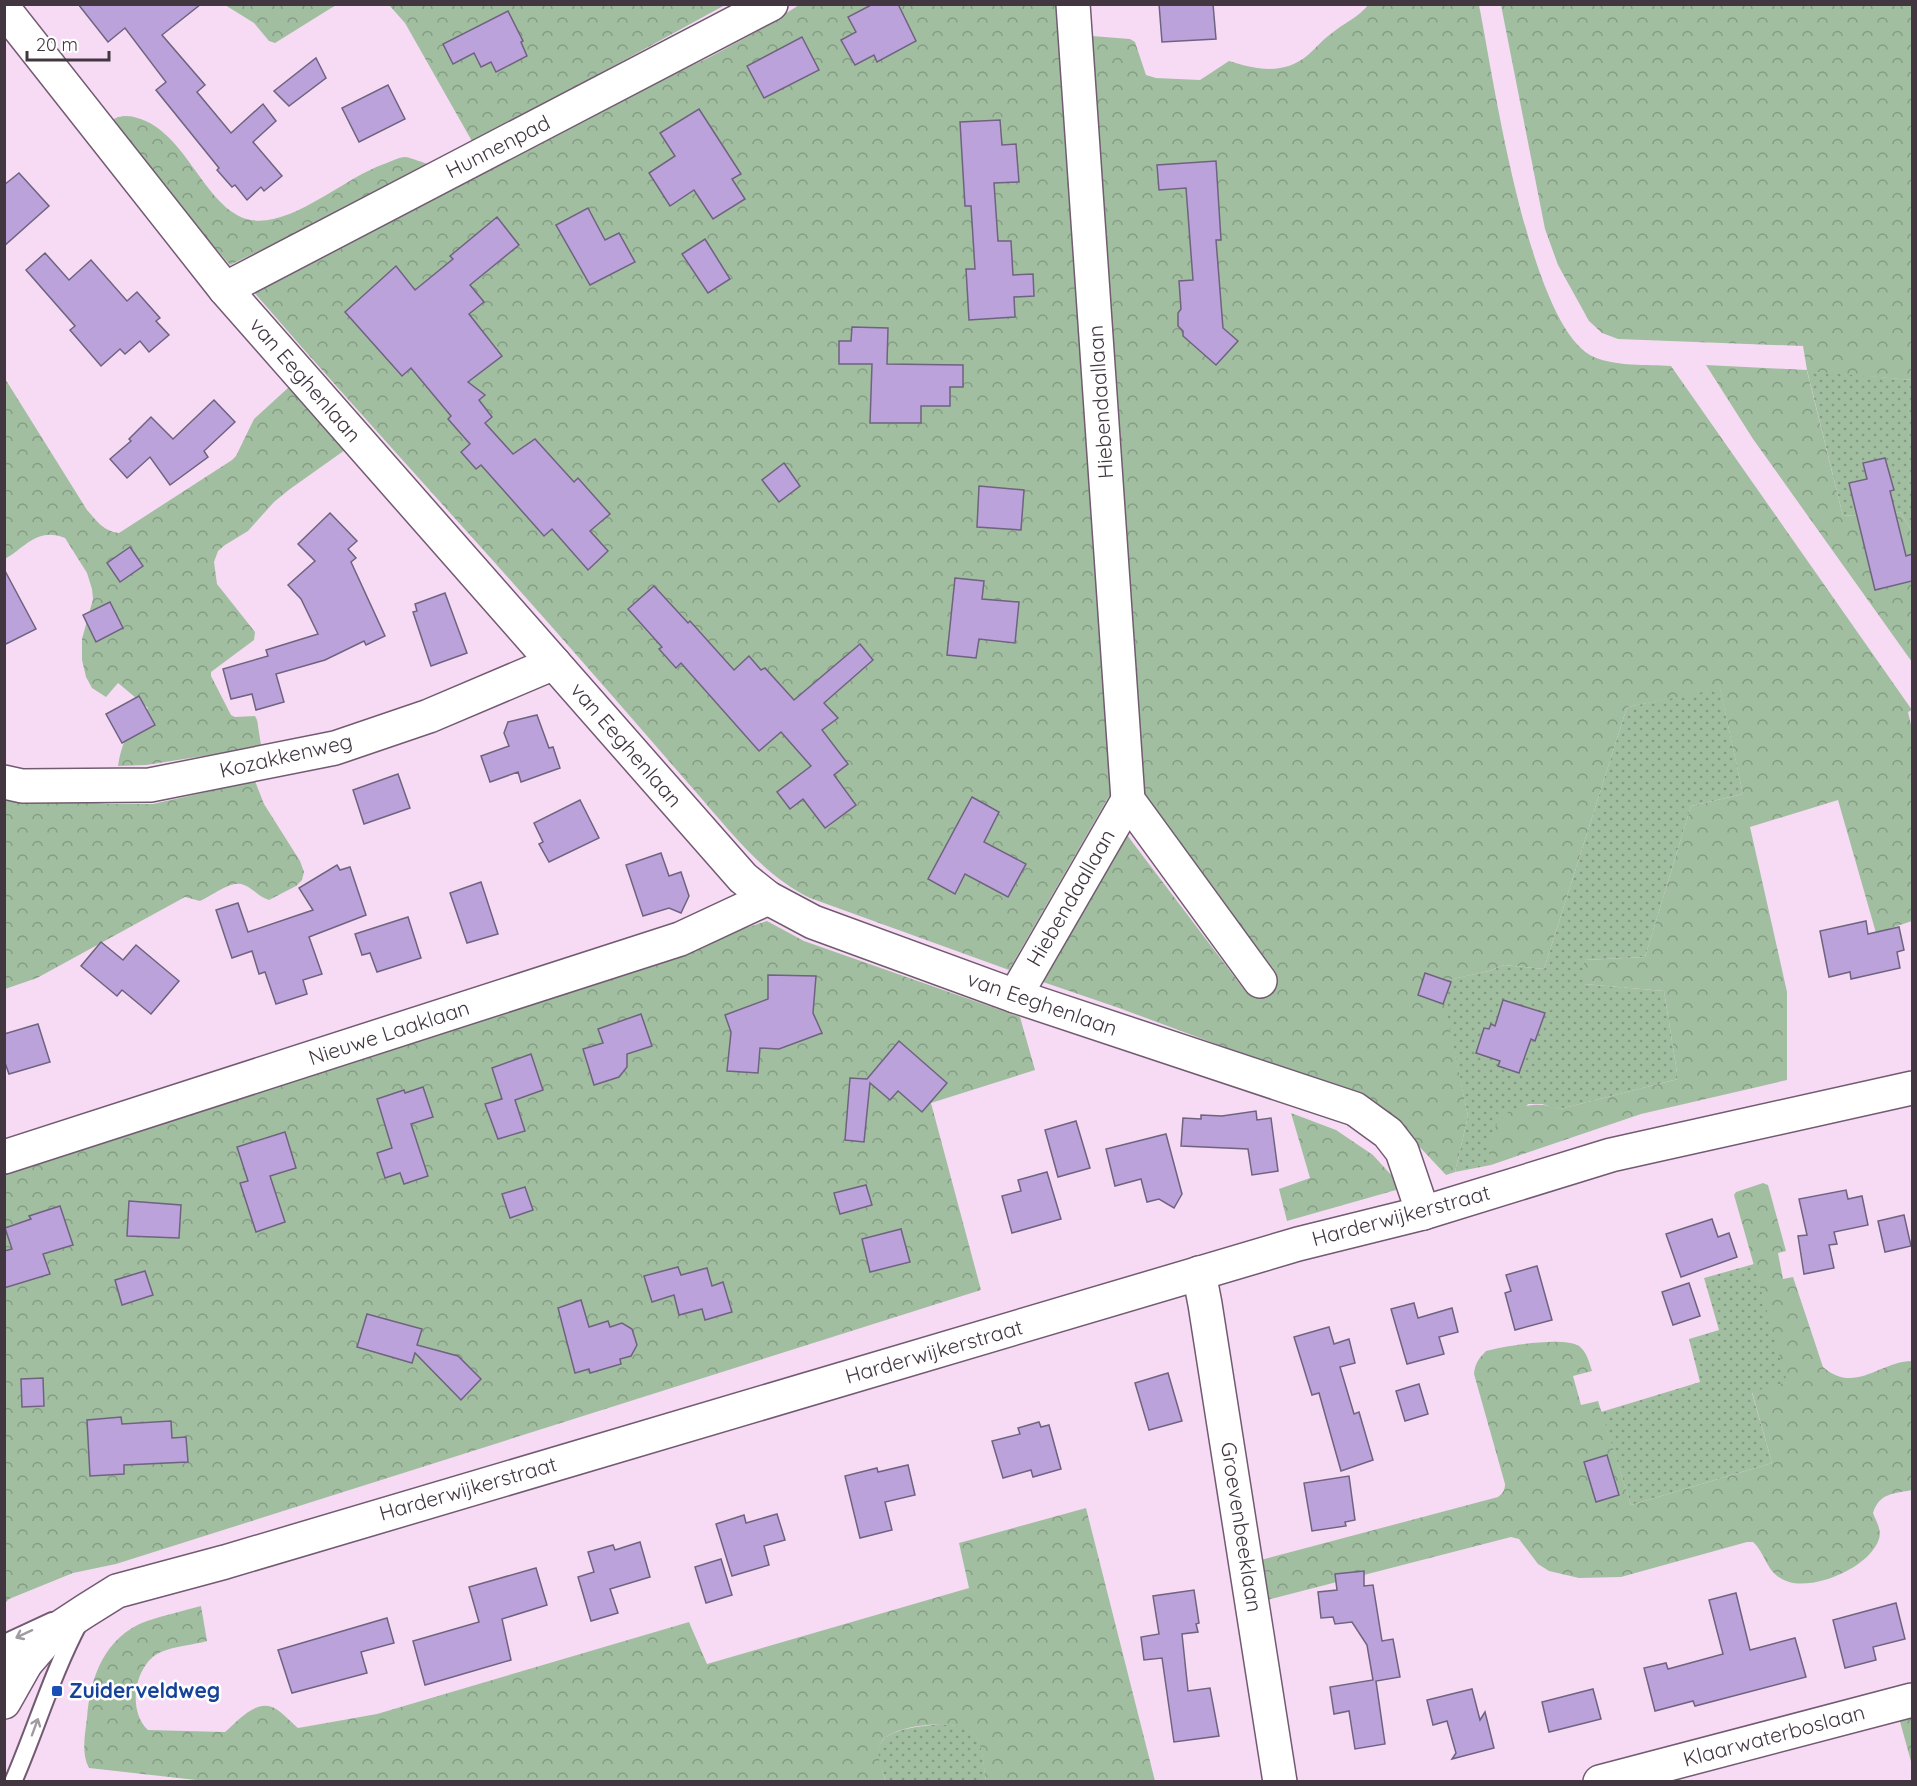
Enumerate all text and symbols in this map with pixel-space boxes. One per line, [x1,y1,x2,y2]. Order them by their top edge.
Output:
scale bar [27,24,110,62]
text: 20 m [36,33,78,56]
street label: Hunnenpad [441,109,554,183]
street label: van Eeghenlaan [244,312,367,447]
street label: Hiebendaallaan [1082,324,1118,480]
street label: van Eeghenlaan [565,677,688,812]
street label: Kozakkenweg [217,727,355,783]
street label: Hiebendaallaan [1020,824,1120,971]
street label: van Eeghenlaan [964,965,1121,1041]
street label: Nieuwe Laaklaan [305,994,472,1070]
street label: Harderwijkerstraat [1309,1179,1493,1251]
street label: Harderwijkerstraat [842,1313,1025,1389]
street label: Groevenbeeklaan [1216,1440,1268,1614]
street label: Harderwijkerstraat [376,1450,559,1526]
one-way arrow [15,1629,33,1640]
place label: Zuiderveldweg [69,1677,220,1703]
marker: Zuiderveldweg [50,1684,64,1698]
street label: Klaarwaterboslaan [1680,1698,1868,1772]
one-way arrow [30,1718,41,1737]

